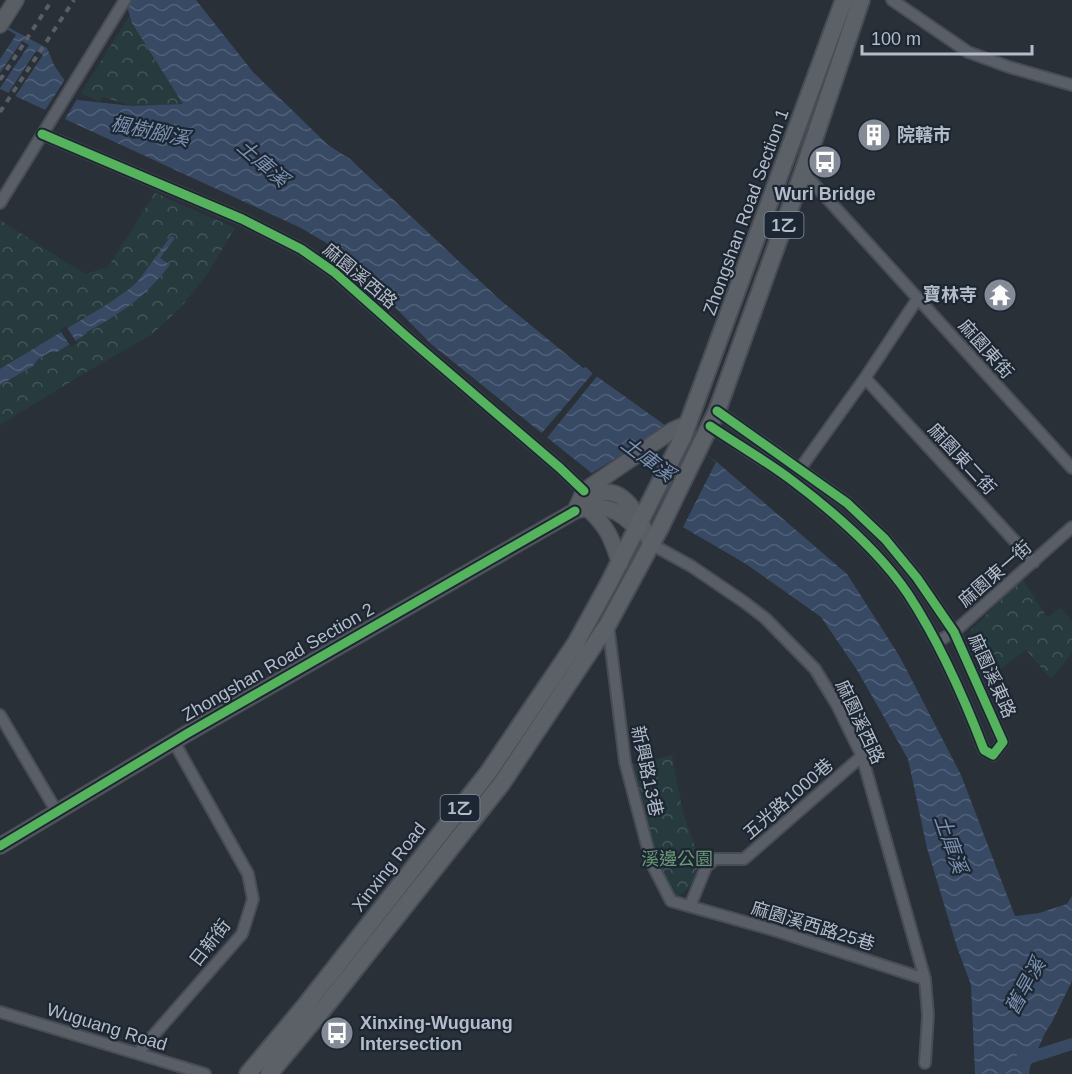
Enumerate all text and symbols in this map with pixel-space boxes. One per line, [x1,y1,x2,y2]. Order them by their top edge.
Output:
scale bar [862,18,1032,56]
text: 100 m [871,29,921,49]
street label: Zhongshan Road Section 1 [699,106,793,318]
water label: 楓樹腳溪 [109,112,194,151]
building icon: 院轄市 [856,117,892,153]
place label: 院轄市 [897,125,951,145]
water label: 土庫溪 [233,135,295,193]
bus stop icon: Wuri Bridge [807,144,843,180]
place label: Wuri Bridge [774,184,876,204]
road number: 1乙 [764,212,804,238]
street label: 麻園溪西路 [319,239,401,313]
temple icon: 寶林寺 [982,277,1018,313]
place label: 寶林寺 [923,284,977,305]
street label: 麻園東街 [954,316,1018,382]
street label: 麻園東二街 [924,419,1000,499]
water label: 土庫溪 [617,432,681,488]
street label: 麻園東一街 [954,537,1036,611]
street label: Zhongshan Road Section 2 [179,599,377,725]
street label: 麻園溪東路 [965,631,1019,721]
street label: 麻園溪西路 [832,677,888,767]
street label: 新興路13巷 [628,724,666,818]
street label: 五光路1000巷 [739,755,837,843]
road number: 1乙 [440,795,480,821]
water label: 土庫溪 [931,812,972,879]
street label: Xinxing Road [348,819,430,915]
park label: 溪邊公園 [641,849,713,869]
street label: 麻園溪西路25巷 [749,898,877,954]
street label: 日新街 [185,916,235,970]
water label: 舊旱溪 [1001,952,1051,1018]
street label: Wuguang Road [44,999,170,1055]
place label: Xinxing-Wuguang Intersection [360,1013,513,1054]
bus stop icon: Xinxing-Wuguang Intersection [319,1015,355,1051]

